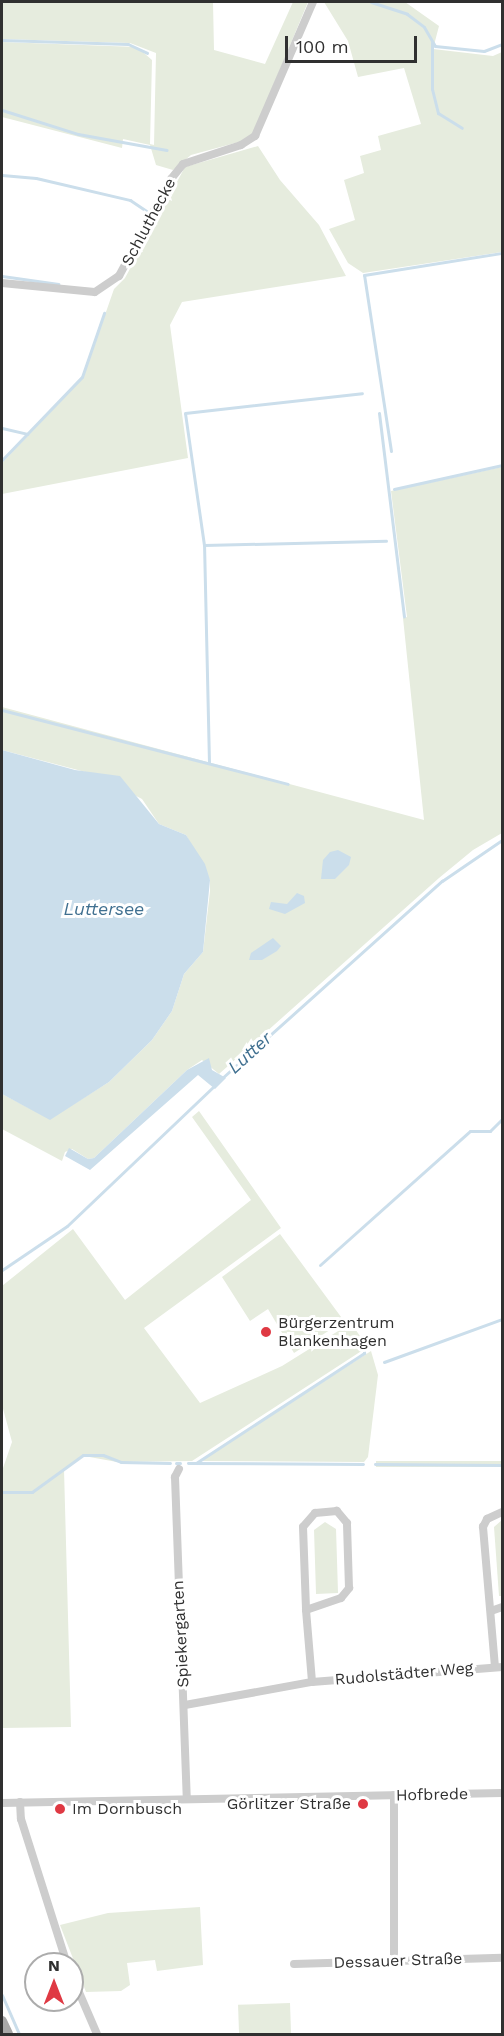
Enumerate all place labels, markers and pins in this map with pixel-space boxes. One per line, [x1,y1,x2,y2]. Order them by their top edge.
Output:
place label: Bürgerzentrum Blankenhagen [278,1313,395,1351]
marker: Bürgerzentrum Blankenhagen [259,1325,273,1339]
place label: Görlitzer Straße [226,1794,351,1814]
marker: Görlitzer Straße [356,1797,370,1811]
place label: Im Dornbusch [72,1799,182,1819]
marker: Im Dornbusch [53,1802,67,1816]

